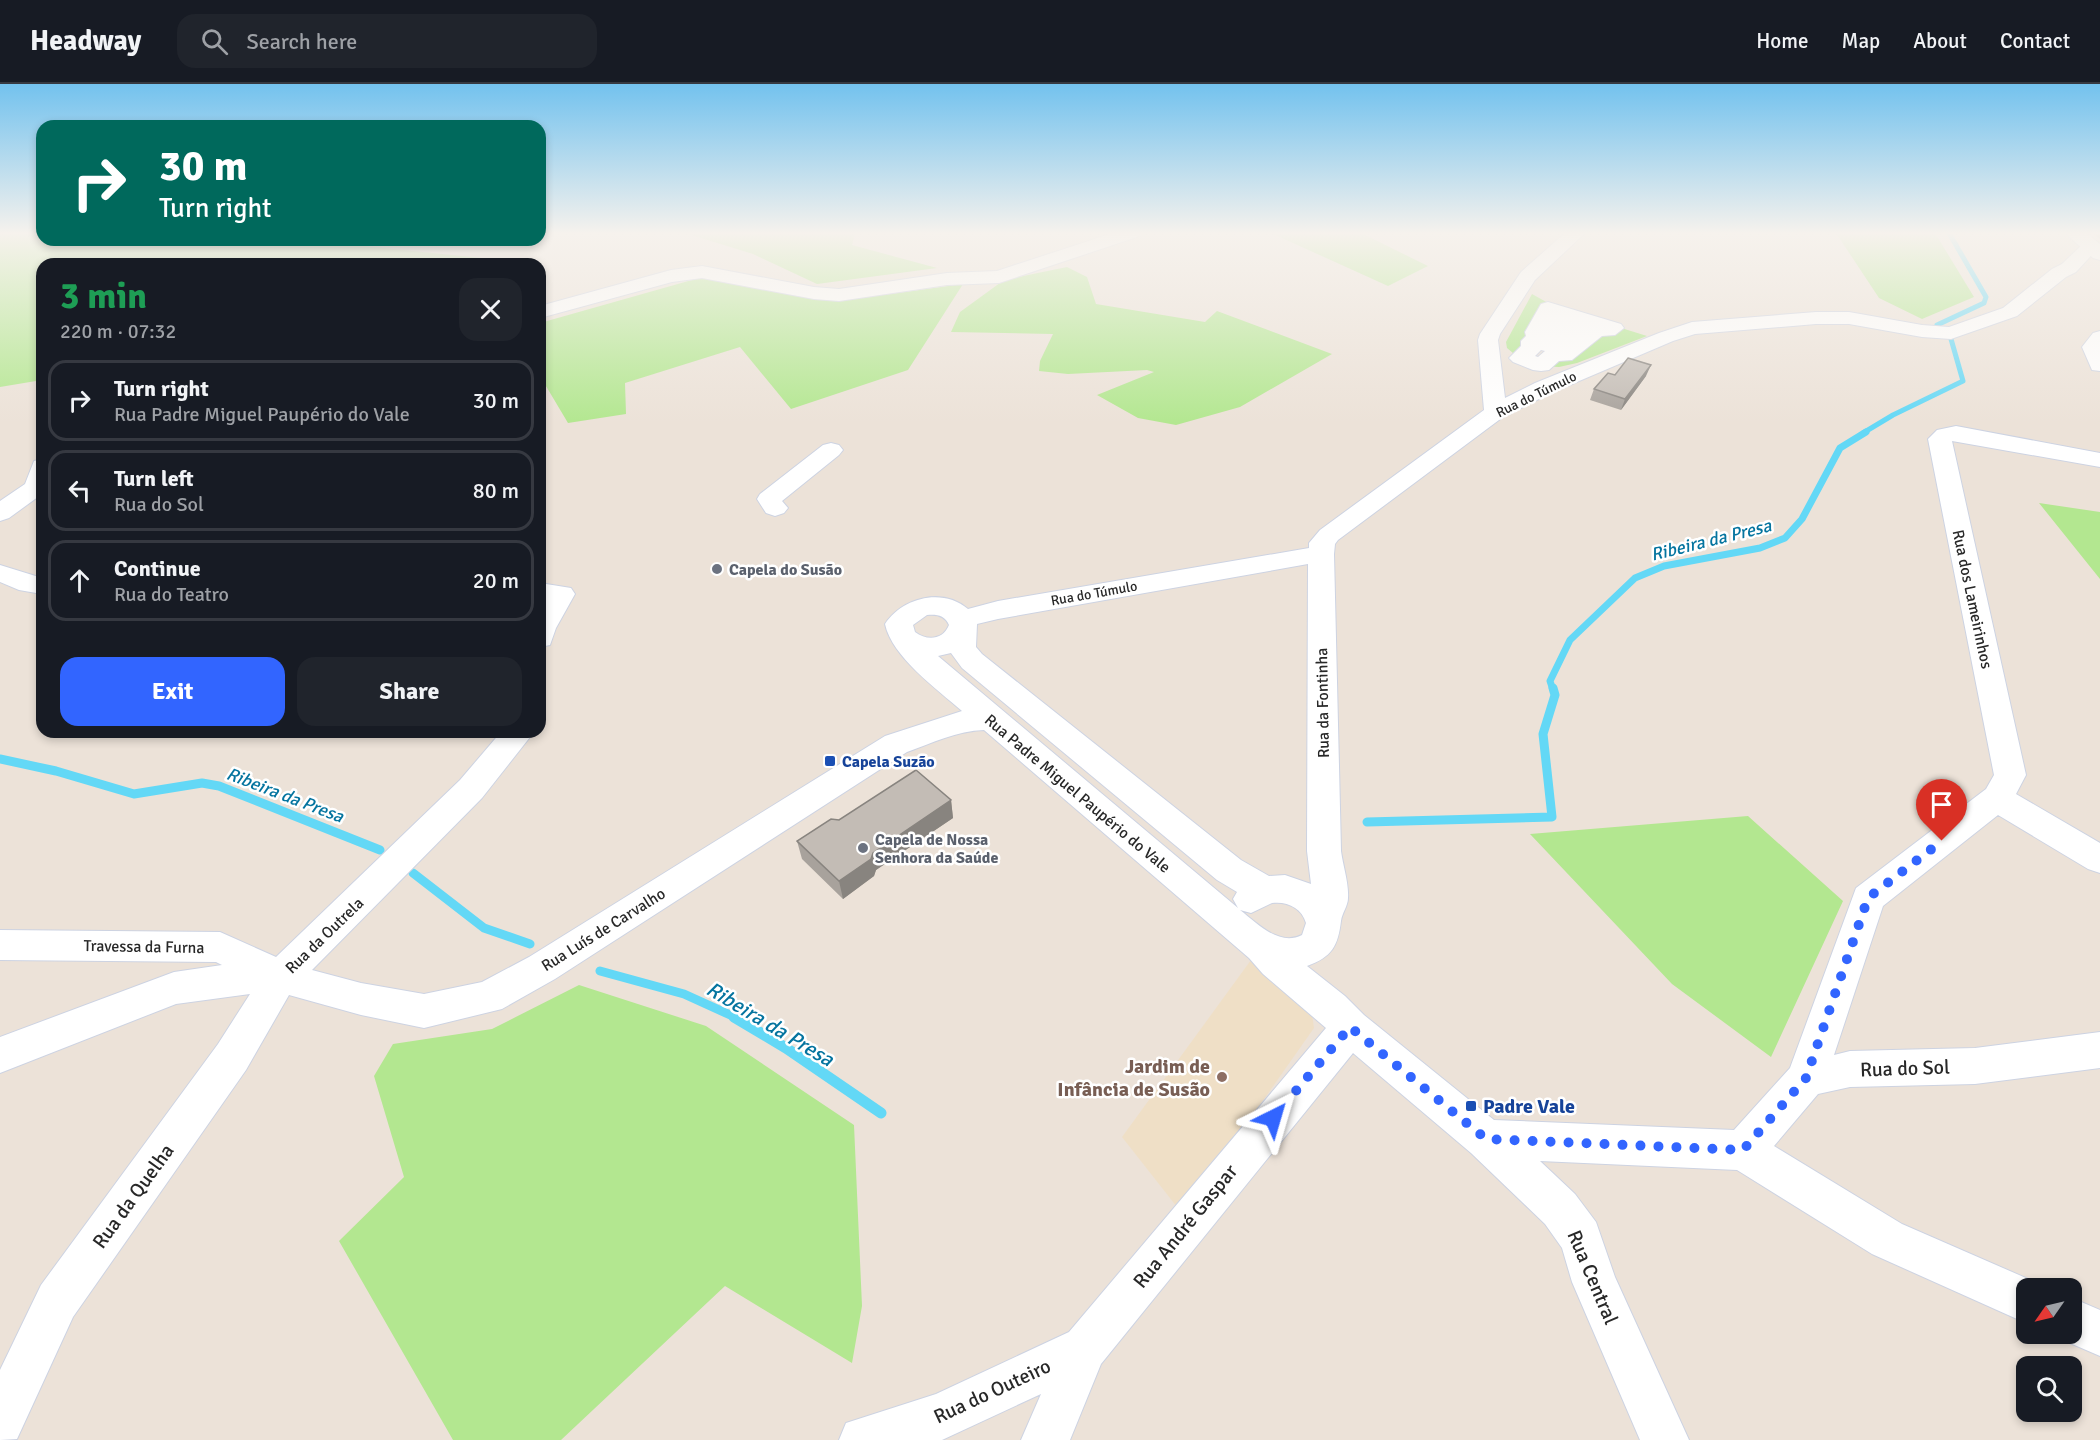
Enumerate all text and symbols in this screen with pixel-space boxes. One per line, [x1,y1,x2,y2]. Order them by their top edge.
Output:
search box [177,14,597,68]
text: Headway [30,24,141,58]
icon: search [198,25,231,58]
text: Search here [246,28,357,55]
text: Home [1756,28,1809,54]
text: Map [1842,28,1880,54]
text: About [1913,28,1967,54]
text: Contact [2000,28,2070,54]
text: 30 m [159,141,248,192]
icon: right [60,144,138,222]
text: Turn right [159,192,272,225]
text: 3 min [60,274,147,319]
button: close [459,278,522,341]
text: 220 m · 07:32 [60,319,176,344]
street label: Rua do Túmulo [1493,368,1579,421]
text: Turn right [114,375,209,402]
icon: right [63,384,96,417]
text: 30 m [473,387,519,414]
text: Rua Padre Miguel Paupério do Vale [114,402,410,427]
text: Turn left [114,465,194,492]
icon: left [63,474,96,507]
text: 80 m [473,477,519,504]
text: Rua do Sol [114,492,204,517]
water label: Ribeira da Presa [1648,514,1774,566]
street label: Rua dos Lameirinhos [1948,528,1997,671]
text: Continue [114,555,201,582]
place label: Capela do Susão [729,560,842,580]
marker: Capela do Susão [710,562,724,576]
icon: ahead [63,564,96,597]
text: 20 m [473,567,519,594]
street label: Rua do Túmulo [1050,578,1139,609]
text: Rua do Teatro [114,582,229,607]
street label: Rua da Fontinha [1312,648,1334,758]
button: Exit [60,657,285,726]
button: Share [297,657,522,726]
street label: Rua Padre Miguel Paupério do Vale [980,710,1174,877]
place label: Capela Suzão [842,752,935,772]
marker: Capela Suzão [823,754,837,768]
water label: Ribeira da Presa [223,763,347,828]
pin [1916,779,1967,841]
icon: arrive [1925,788,1958,821]
place label: Capela de Nossa Senhora da Saúde [875,830,998,868]
marker: Capela de Nossa Senhora da Saúde [856,841,870,855]
street label: Rua Luís de Carvalho [538,884,669,976]
street label: Rua da Outrela [281,893,368,978]
street label: Travessa da Furna [83,936,205,958]
water label: Ribeira da Presa [702,976,840,1073]
place label: Jardim de Infância de Susão [1057,1054,1210,1102]
street label: Rua do Sol [1860,1054,1950,1083]
marker: Jardim de Infância de Susão [1215,1070,1229,1084]
position arrow [1241,1086,1305,1150]
place label: Padre Vale [1483,1094,1575,1119]
marker: Padre Vale [1464,1099,1478,1113]
street label: Rua da Quelha [87,1139,180,1253]
street label: Rua André Gaspar [1128,1159,1243,1293]
street label: Rua Central [1561,1226,1624,1328]
north arrow [2016,1278,2082,1344]
map controls [2016,1278,2082,1422]
street label: Rua do Outeiro [930,1353,1055,1429]
button: search [2016,1356,2082,1422]

